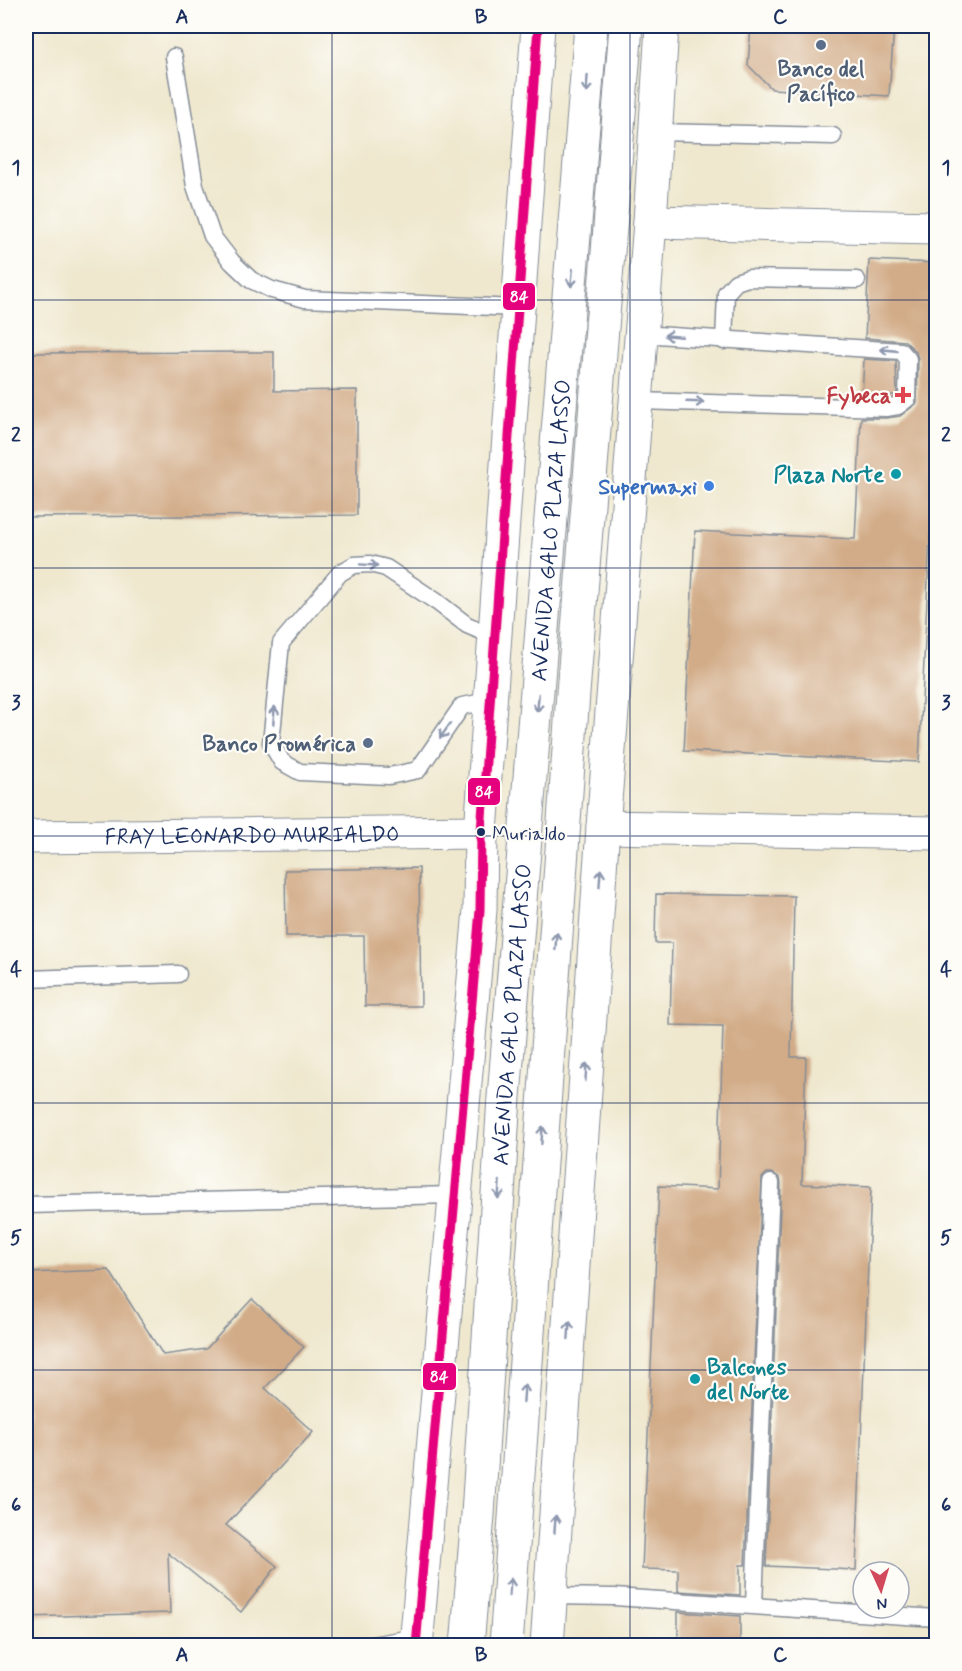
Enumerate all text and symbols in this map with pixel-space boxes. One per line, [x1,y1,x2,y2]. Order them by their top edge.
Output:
text: A [175,4,189,31]
text: B [475,4,488,31]
text: C [773,4,788,31]
marker: Banco del Pacífico [814,38,828,52]
place label: Banco del Pacífico [778,56,865,109]
one-way arrow [582,73,593,93]
text: 1 [12,155,20,182]
text: 1 [942,155,950,182]
one-way arrow [566,268,577,288]
line badge: 84 [502,282,536,311]
text: 84 [510,287,529,308]
one-way arrow [664,331,684,342]
one-way arrow [879,344,899,355]
street label: AVENIDA GALO PLAZA LASSO [526,378,578,682]
place label: Fybeca [827,383,891,411]
marker: Fybeca [896,388,910,402]
one-way arrow [684,397,704,408]
text: 2 [11,422,21,449]
text: 2 [941,422,951,449]
place label: Plaza Norte [773,462,884,490]
marker: Plaza Norte [889,467,903,481]
place label: Supermaxi [598,474,697,502]
marker: Supermaxi [702,479,716,493]
one-way arrow [359,560,378,571]
text: 3 [11,690,21,717]
text: 3 [941,690,951,717]
one-way arrow [532,692,543,712]
one-way arrow [269,705,280,725]
one-way arrow [439,723,451,739]
place label: Banco Promérica [202,731,356,759]
marker: Banco Promérica [361,736,375,750]
line badge: 84 [467,777,501,806]
text: 84 [475,782,494,803]
street label: FRAY LEONARDO MURIALDO [104,821,400,852]
place label: Murialdo [492,821,566,848]
marker: Murialdo [475,826,487,838]
street label: AVENIDA GALO PLAZA LASSO [488,863,539,1167]
one-way arrow [595,868,606,888]
one-way arrow [550,931,561,951]
text: 4 [10,957,22,984]
text: 4 [940,957,952,984]
one-way arrow [581,1063,592,1083]
one-way arrow [537,1126,548,1146]
one-way arrow [493,1180,504,1200]
text: 5 [10,1225,22,1252]
text: 5 [940,1225,952,1252]
one-way arrow [563,1320,574,1340]
place label: Balcones del Norte [707,1354,790,1407]
line badge: 84 [422,1362,457,1391]
text: 84 [430,1367,449,1388]
marker: Balcones del Norte [688,1372,702,1386]
one-way arrow [518,1383,529,1403]
text: 6 [11,1492,21,1519]
text: 6 [941,1492,951,1519]
one-way arrow [550,1515,561,1535]
north arrow [851,1560,911,1620]
one-way arrow [505,1578,516,1598]
text: N [876,1593,888,1614]
text: A [175,1642,189,1669]
text: B [475,1642,488,1669]
text: C [773,1642,788,1669]

